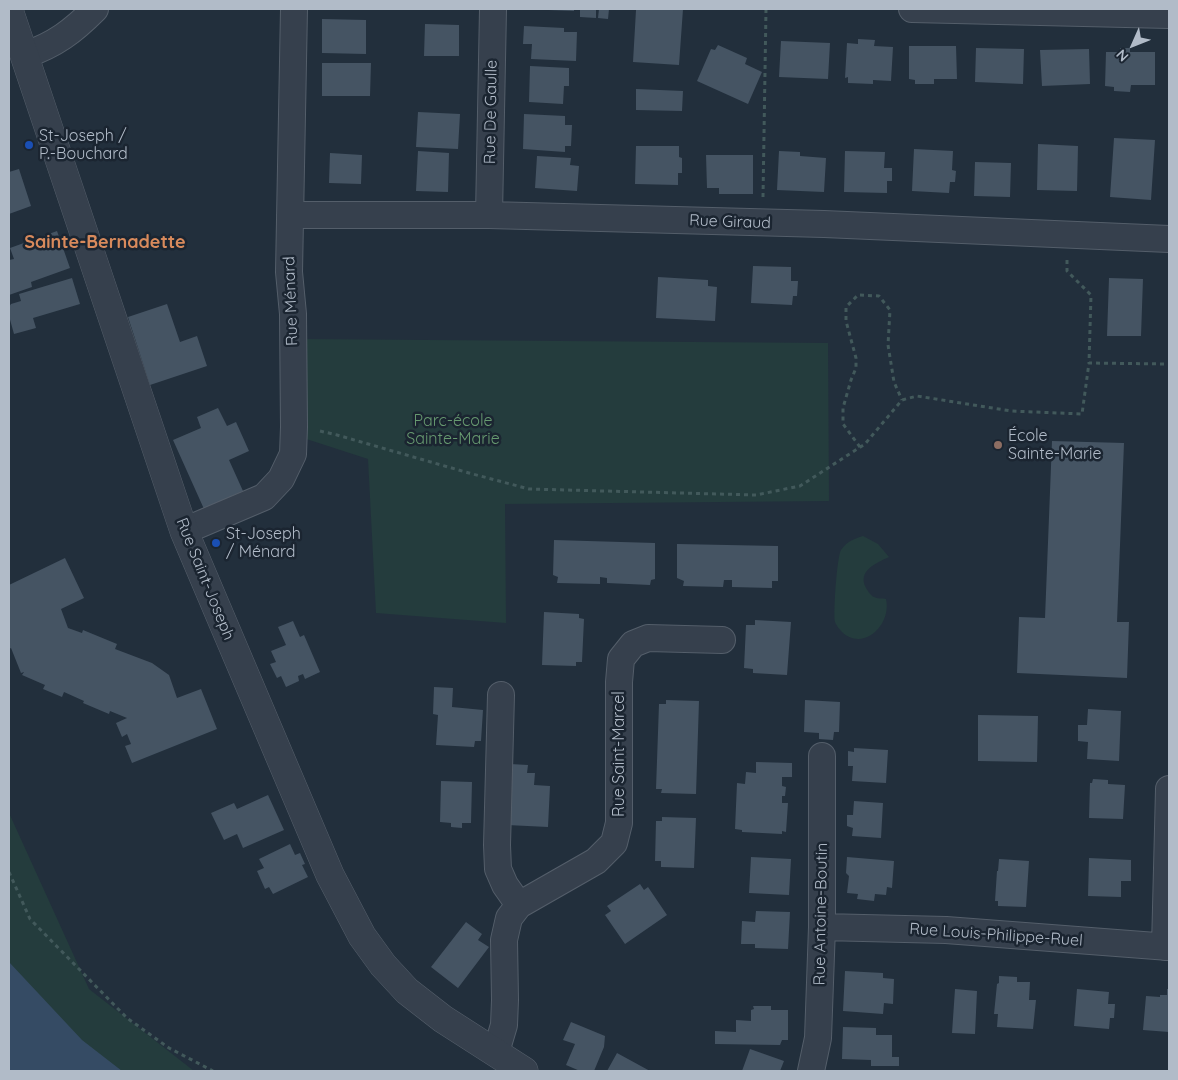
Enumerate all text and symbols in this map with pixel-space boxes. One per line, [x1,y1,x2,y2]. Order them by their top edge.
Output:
north arrow [1108,20,1158,70]
text: N [1112,45,1132,65]
street label: Rue De Gaulle [480,60,502,164]
place label: St-Joseph / P.-Bouchard [39,126,128,164]
marker: St-Joseph / P.-Bouchard [23,139,35,151]
street label: Rue Giraud [689,211,771,233]
district label: Sainte-Bernadette [24,232,186,254]
street label: Rue Ménard [280,256,302,346]
park label: Parc-école Sainte-Marie [406,411,500,449]
place label: École Sainte-Marie [1008,426,1102,464]
marker: École Sainte-Marie [992,439,1004,451]
street label: Rue Saint-Joseph [172,515,238,643]
place label: St-Joseph / Ménard [226,524,301,562]
marker: St-Joseph / Ménard [210,537,222,549]
street label: Rue Saint-Marcel [609,691,629,817]
street label: Rue Antoine-Boutin [810,842,832,986]
street label: Rue Louis-Philippe-Ruel [909,919,1083,951]

